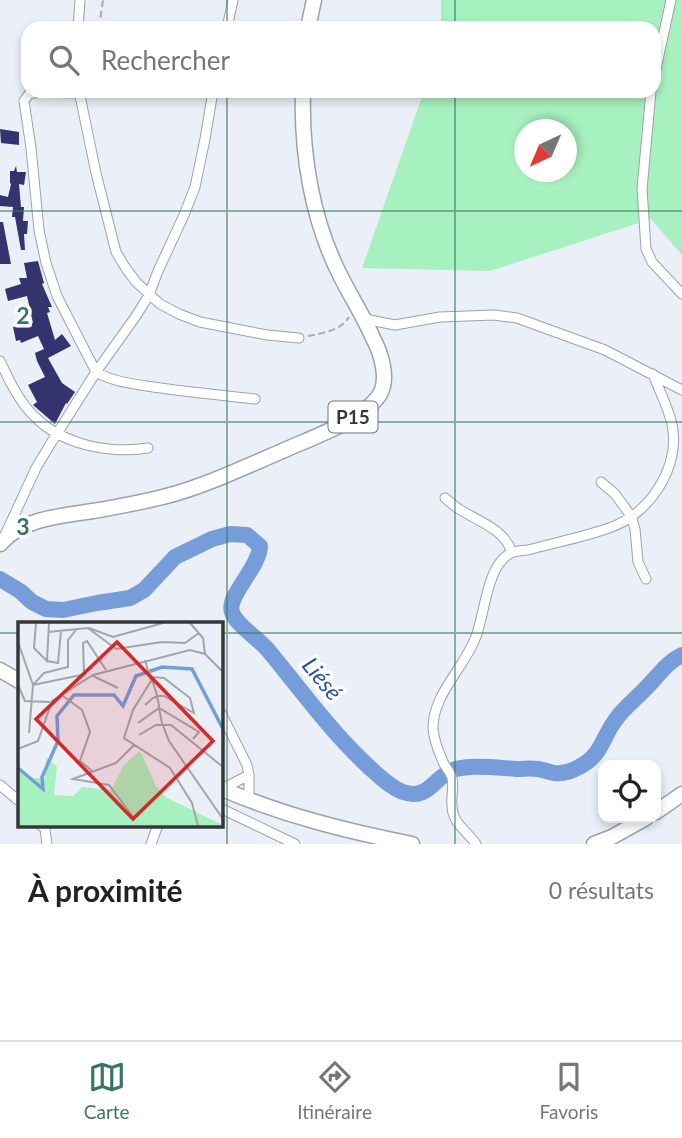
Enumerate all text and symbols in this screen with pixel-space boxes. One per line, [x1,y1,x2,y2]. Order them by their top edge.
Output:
search box [21,21,661,98]
icon: search [45,41,83,79]
text: Rechercher [101,44,230,76]
north arrow [514,119,577,182]
text: 2 [16,301,30,329]
road number: P15 [328,402,378,432]
text: 3 [16,512,30,540]
inset map [18,622,222,827]
water label: Liésé [297,651,349,706]
map controls [598,760,661,823]
button: locate [598,760,661,823]
text: À proximité [28,872,183,908]
text: 0 résultats [549,876,654,904]
tab: Carte [84,1058,130,1123]
tab: Itinéraire [297,1058,372,1123]
tab: Favoris [540,1058,598,1123]

